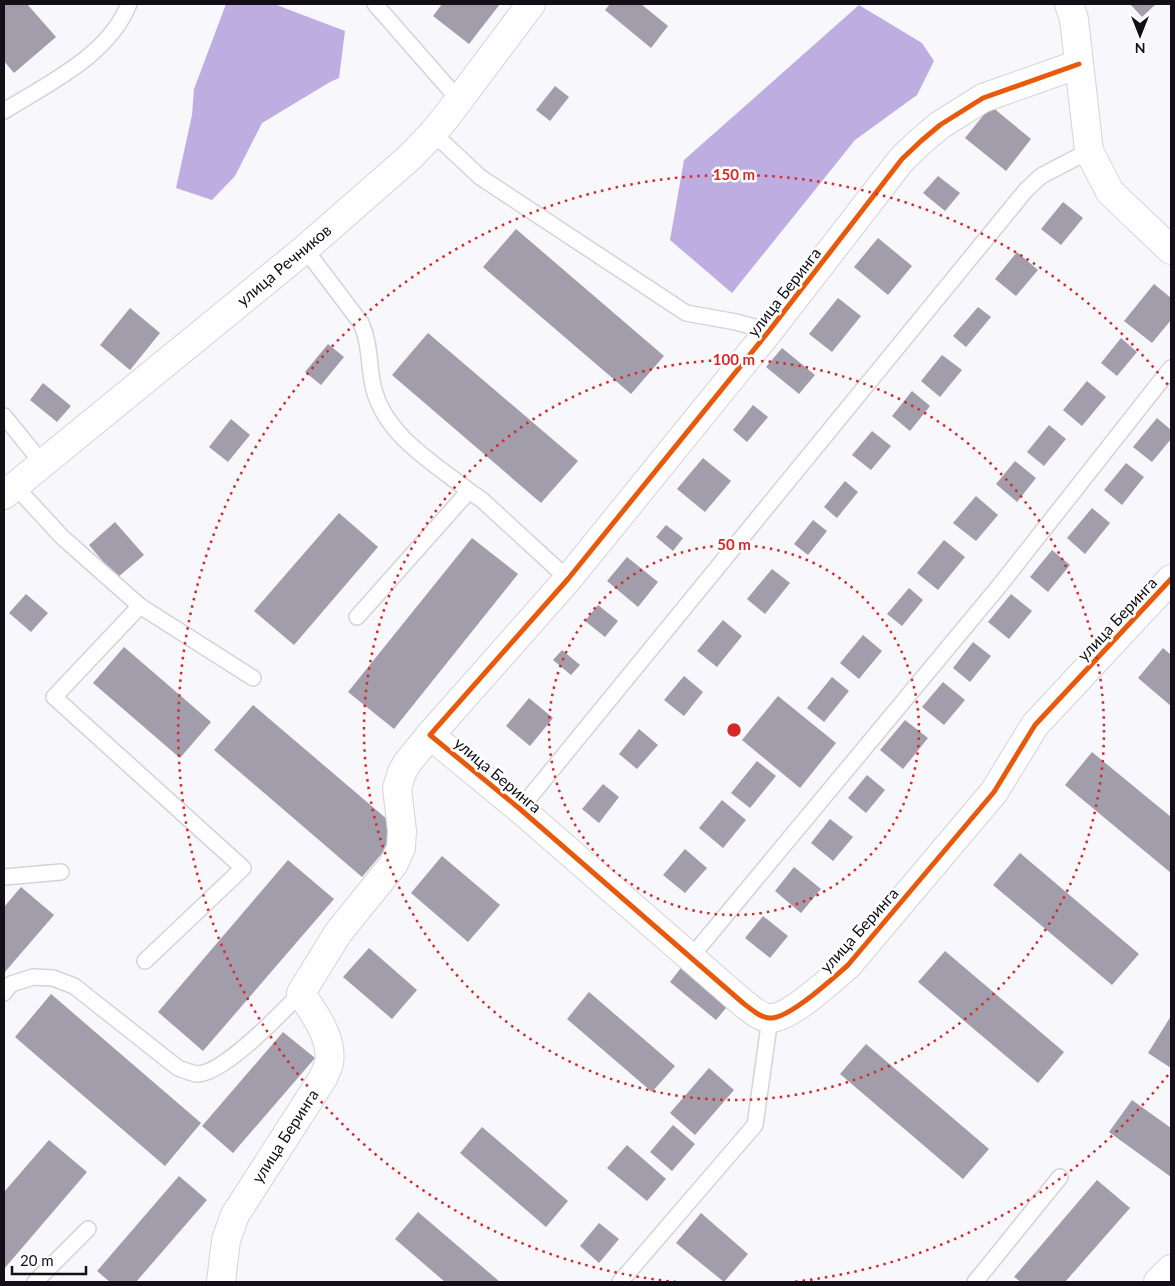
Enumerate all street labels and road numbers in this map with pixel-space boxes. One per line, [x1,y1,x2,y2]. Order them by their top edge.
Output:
street label: улица Речников [233,220,335,309]
street label: улица Беринга [743,243,824,340]
street label: улица Беринга [1073,573,1160,665]
street label: улица Беринга [451,733,546,817]
street label: улица Беринга [816,883,902,976]
street label: улица Беринга [247,1085,322,1186]

